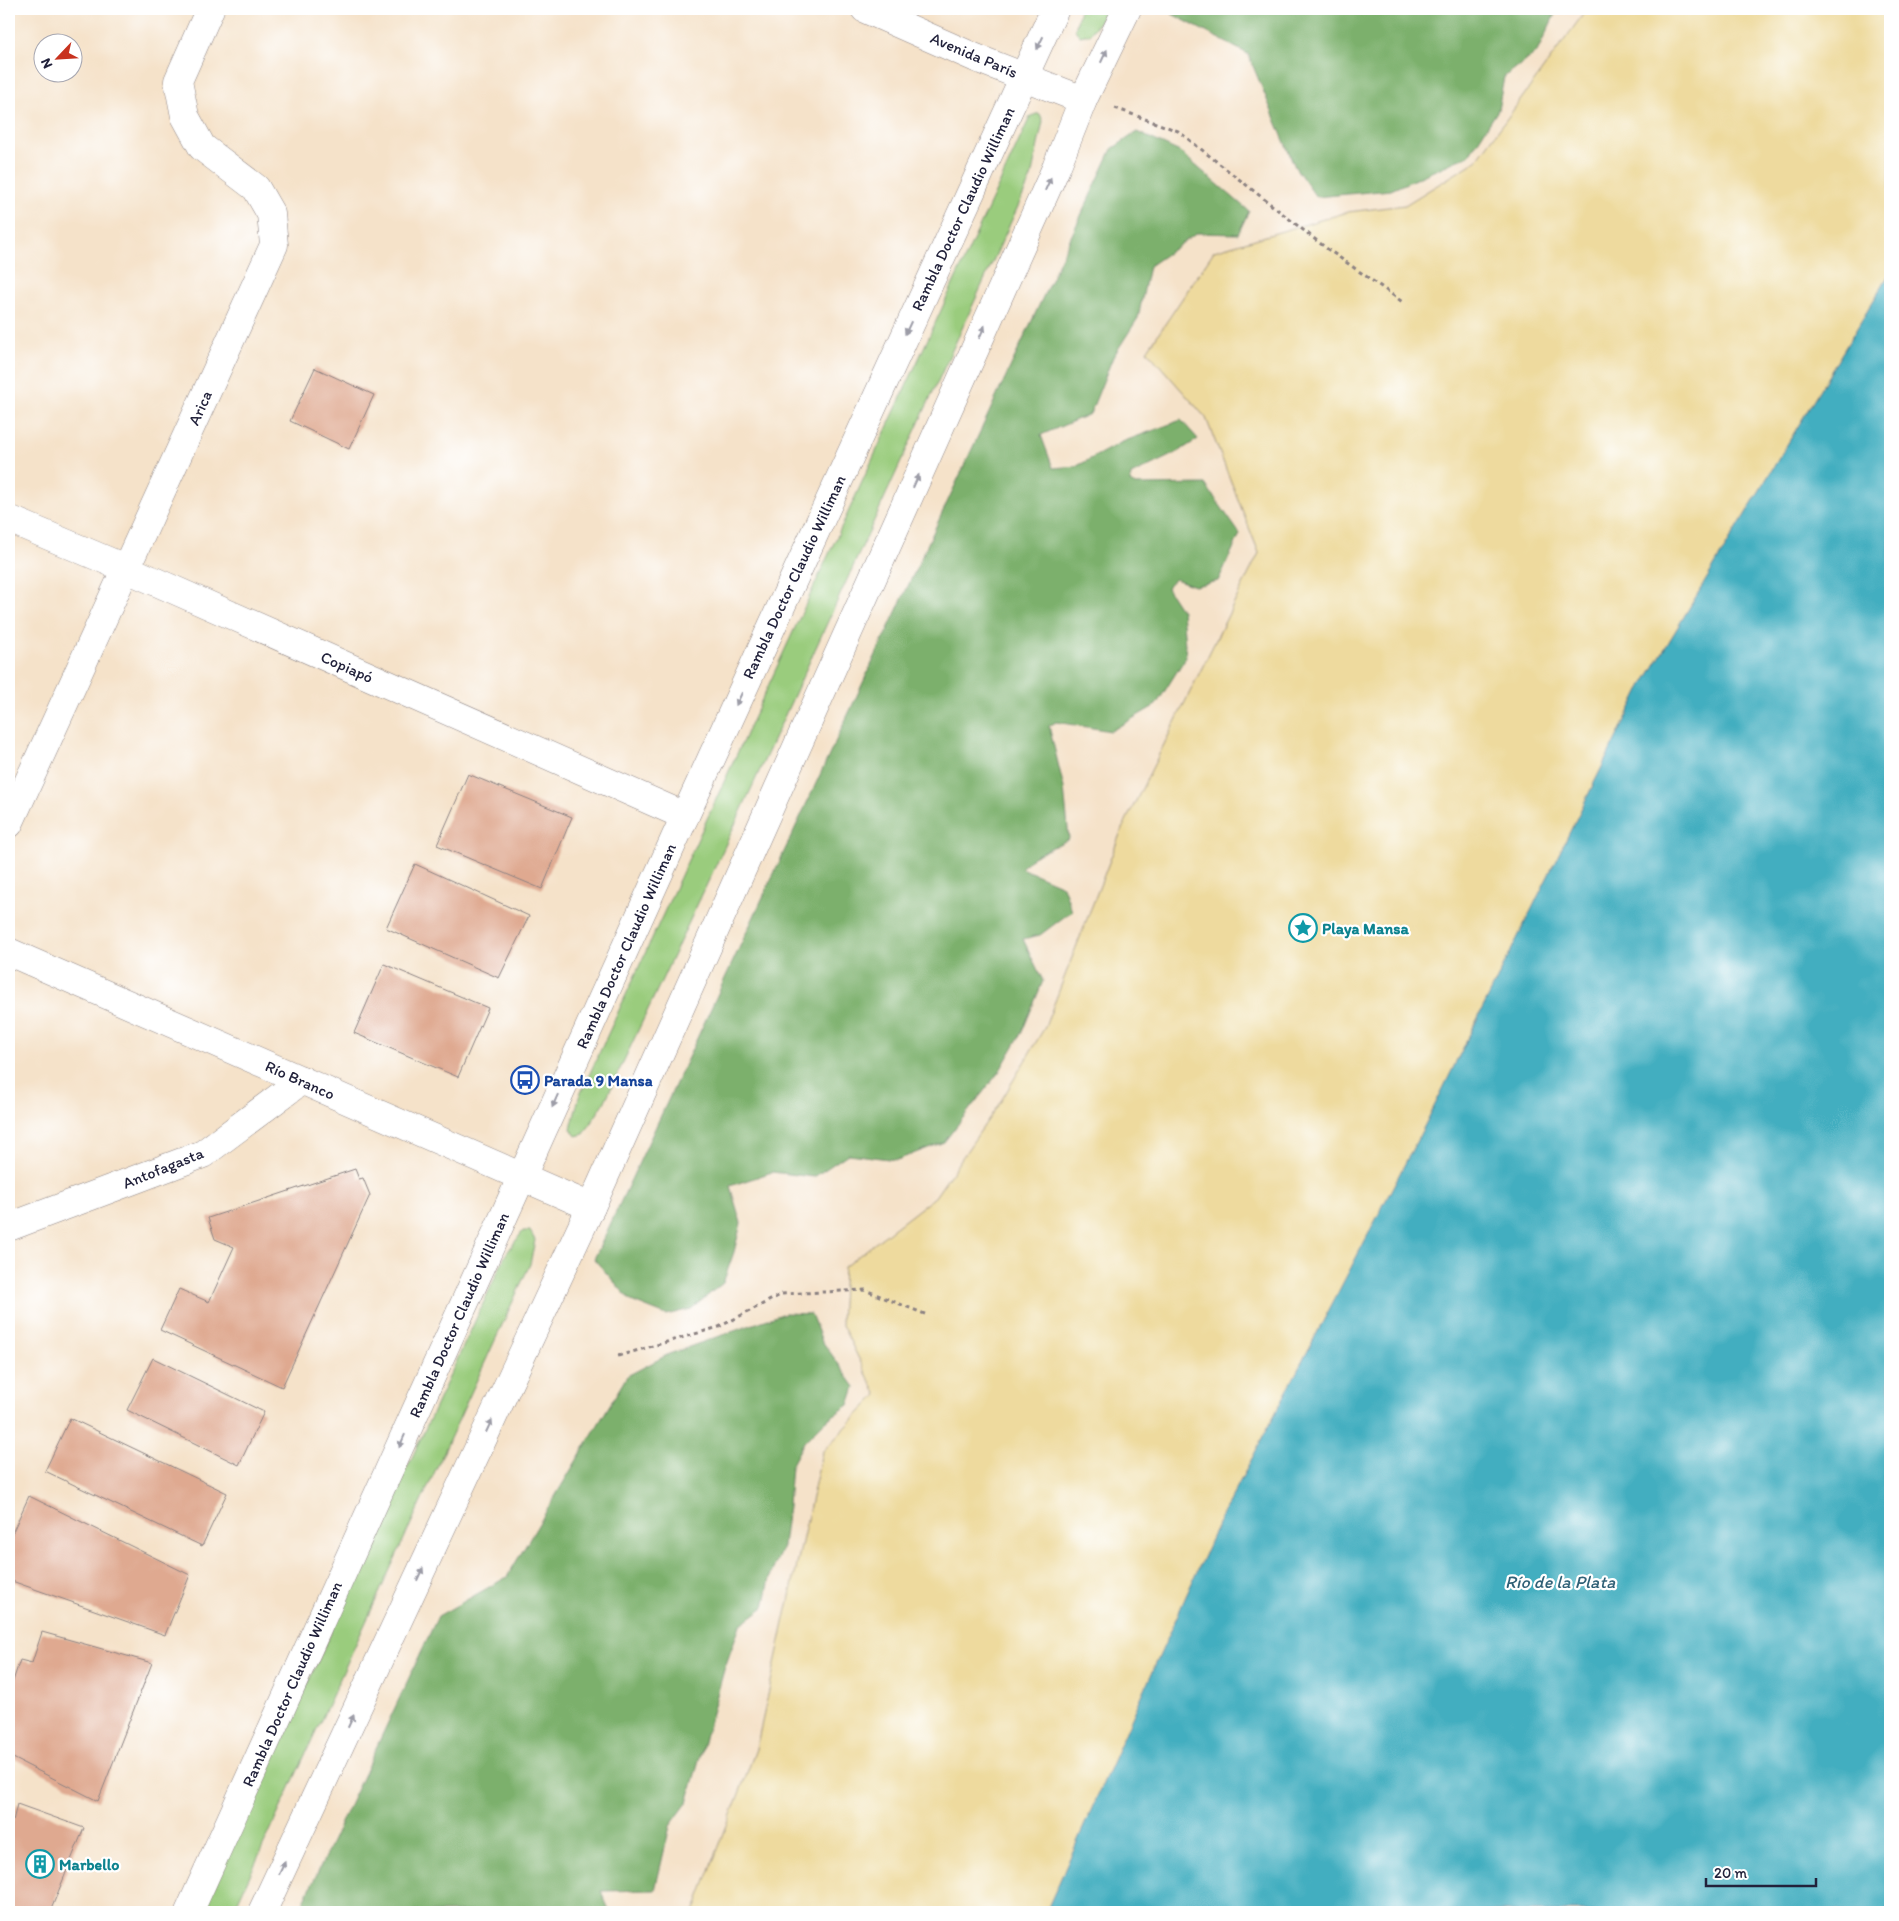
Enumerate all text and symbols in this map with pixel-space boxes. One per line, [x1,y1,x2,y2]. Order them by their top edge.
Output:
street label: Avenida París [928,28,1020,82]
north arrow [32,32,82,82]
one-way arrow [1036,36,1044,50]
one-way arrow [1100,49,1108,64]
text: N [37,55,56,71]
street label: Rambla Doctor Claudio Williman [907,104,1019,314]
one-way arrow [1045,177,1053,191]
one-way arrow [904,321,912,335]
one-way arrow [978,325,986,339]
street label: Arica [184,388,216,428]
street label: Rambla Doctor Claudio Williman [738,472,850,682]
one-way arrow [912,474,920,488]
street label: Copiapó [318,647,376,687]
one-way arrow [734,692,742,706]
street label: Rambla Doctor Claudio Williman [572,840,680,1052]
place icon: Playa Mansa [1288,913,1318,943]
place label: Playa Mansa [1322,919,1409,939]
street label: Río Branco [262,1056,338,1104]
bus stop icon: Parada 9 Mansa [510,1065,540,1095]
place label: Parada 9 Mansa [544,1071,653,1090]
one-way arrow [551,1094,559,1108]
street label: Antofagasta [120,1143,207,1193]
street label: Rambla Doctor Claudio Williman [405,1209,513,1421]
one-way arrow [485,1419,493,1433]
one-way arrow [397,1434,405,1448]
one-way arrow [416,1567,424,1581]
water label: Río de la Plata [1505,1571,1616,1593]
street label: Rambla Doctor Claudio Williman [238,1578,346,1790]
one-way arrow [347,1714,355,1728]
building icon: Marbello [25,1849,55,1879]
place label: Marbello [59,1855,119,1874]
scale bar [1706,1856,1816,1888]
one-way arrow [279,1861,287,1875]
text: 20 m [1714,1864,1748,1882]

